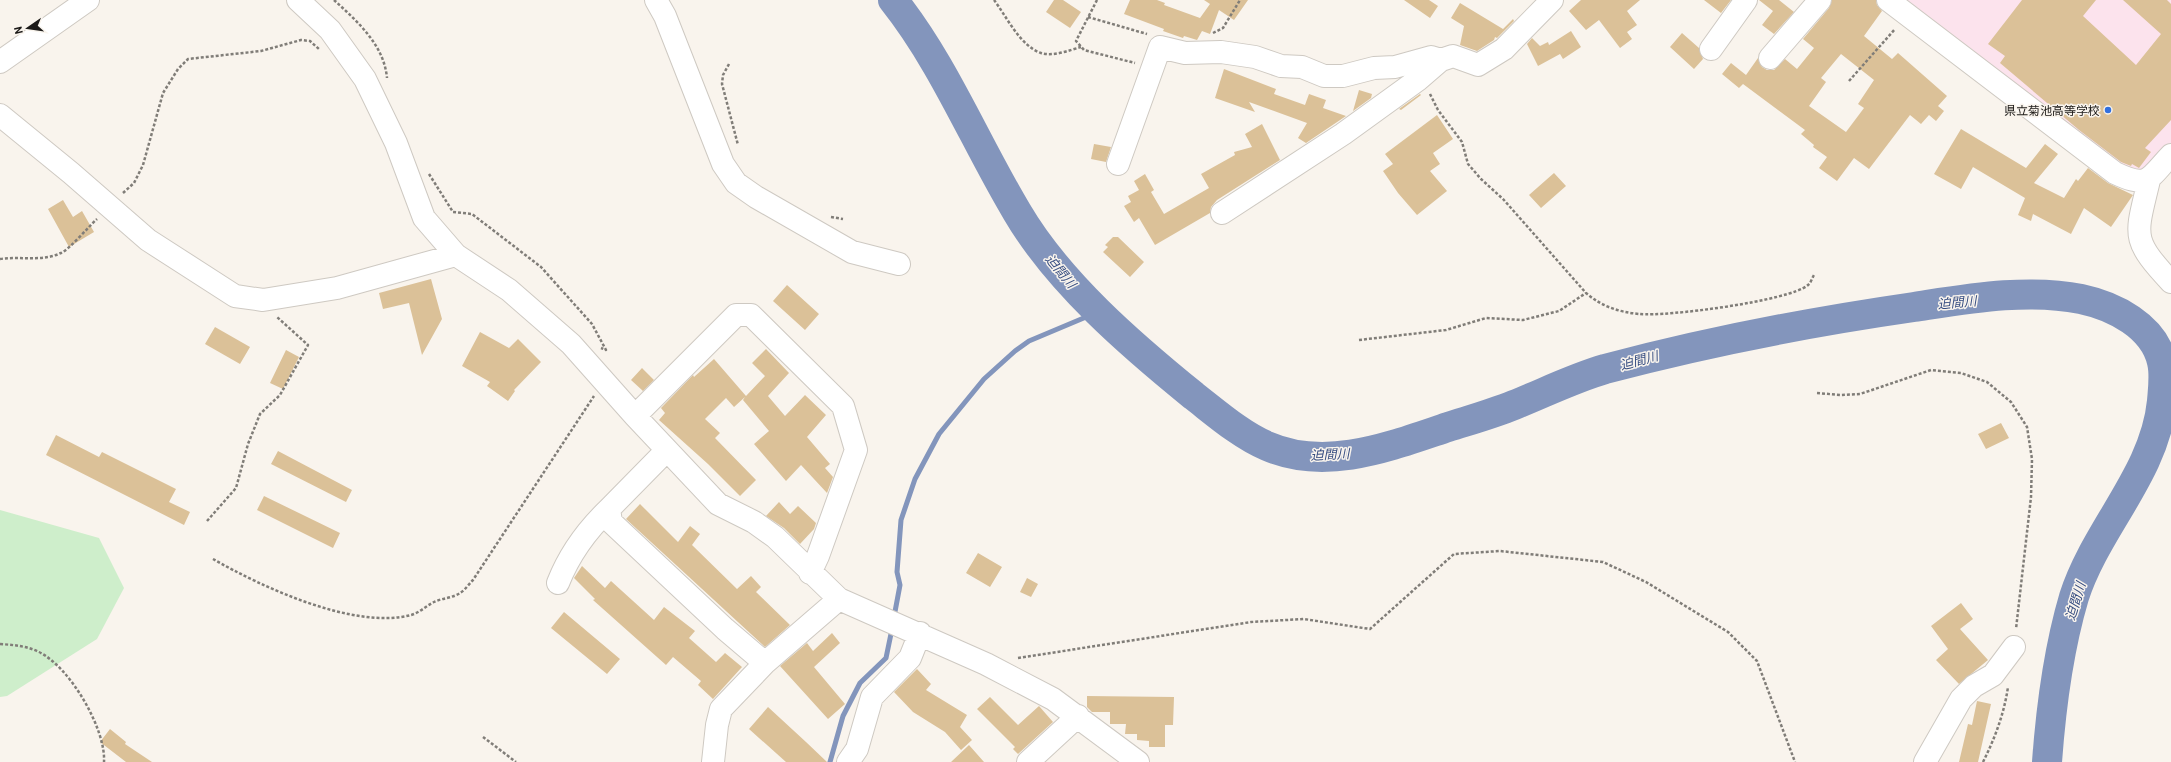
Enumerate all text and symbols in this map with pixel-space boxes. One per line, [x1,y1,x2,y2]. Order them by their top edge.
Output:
north arrow [8,8,48,48]
text: N [11,25,25,35]
place label: 県立菊池高等学校 [2004,103,2100,117]
marker: 県立菊池高等学校 [2103,105,2113,115]
water label: 迫間川 [1042,251,1081,293]
water label: 迫間川 [1937,292,1979,312]
water label: 迫間川 [1618,347,1662,373]
water label: 迫間川 [1310,445,1352,463]
water label: 迫間川 [2062,578,2089,622]

